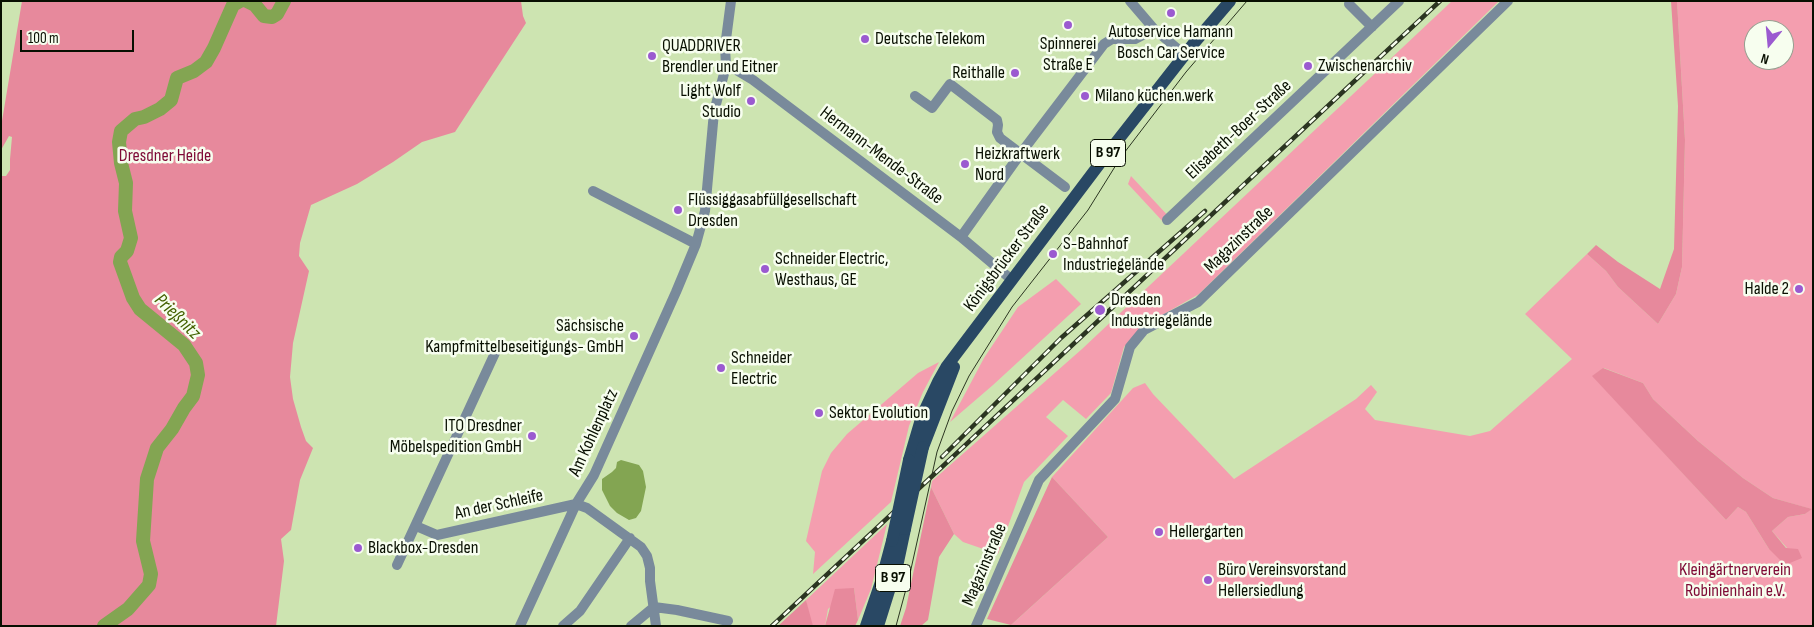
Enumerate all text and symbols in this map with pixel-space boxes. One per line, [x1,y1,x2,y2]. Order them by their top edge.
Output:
marker: Autoservice Hamann Bosch Car Service [1165,7,1177,19]
marker: Spinnerei Straße E [1062,19,1074,31]
scale bar [22,20,136,52]
north arrow [1744,20,1794,70]
place label: Autoservice Hamann Bosch Car Service [1109,21,1233,64]
place label: Deutsche Telekom [875,28,985,50]
text: 100 m [28,29,59,48]
marker: Deutsche Telekom [859,33,871,45]
place label: Spinnerei Straße E [1040,33,1096,76]
place label: QUADDRIVER Brendler und Eitner [662,35,778,78]
marker: QUADDRIVER Brendler und Eitner [646,50,658,62]
text: N [1759,50,1771,68]
place label: Zwischenarchiv [1318,55,1412,77]
marker: Zwischenarchiv [1302,60,1314,72]
place label: Reithalle [952,62,1005,84]
marker: Reithalle [1009,67,1021,79]
street label: Elisabeth-Boer-Straße [1182,76,1296,184]
place label: Light Wolf Studio [680,80,741,122]
place label: Milano küchen.werk [1095,85,1214,107]
marker: Milano küchen.werk [1079,90,1091,102]
marker: Light Wolf Studio [745,95,757,107]
street label: Hermann-Mende-Straße [815,103,947,209]
road number: B 97 [1090,140,1126,167]
place label: Heizkraftwerk Nord [975,143,1060,186]
park label: Dresdner Heide [119,145,211,167]
marker: Heizkraftwerk Nord [959,158,971,170]
place label: Flüssiggasabfüllgesellschaft Dresden [688,189,857,232]
street label: Königsbrücker Straße [960,200,1054,316]
street label: Magazinstraße [1200,202,1278,278]
marker: Flüssiggasabfüllgesellschaft Dresden [672,204,684,216]
place label: S-Bahnhof Industriegelände [1063,233,1164,276]
place label: Schneider Electric, Westhaus, GE [775,248,888,290]
marker: S-Bahnhof Industriegelände [1047,248,1059,260]
marker: Schneider Electric, Westhaus, GE [759,263,771,275]
place label: Halde 2 [1745,278,1789,300]
marker: Halde 2 [1793,283,1805,295]
water label: Prießnitz [149,289,205,345]
place label: Dresden Industriegelände [1111,289,1212,332]
marker: Dresden Industriegelände [1093,303,1107,317]
place label: Sächsische Kampfmittelbeseitigungs- GmbH [425,315,624,358]
marker: Sächsische Kampfmittelbeseitigungs- GmbH [628,330,640,342]
place label: Schneider Electric [731,347,792,389]
marker: Schneider Electric [715,362,727,374]
street label: Am Kohlenplatz [564,386,624,480]
place label: Sektor Evolution [829,402,928,424]
marker: Sektor Evolution [813,407,825,419]
place label: ITO Dresdner Möbelspedition GmbH [390,415,522,458]
marker: ITO Dresdner Möbelspedition GmbH [526,430,538,442]
street label: An der Schleife [453,485,545,525]
street label: Magazinstraße [958,520,1012,610]
place label: Hellergarten [1169,521,1244,543]
marker: Hellergarten [1153,526,1165,538]
place label: Blackbox-Dresden [368,537,478,559]
marker: Blackbox-Dresden [352,542,364,554]
place label: Büro Vereinsvorstand Hellersiedlung [1218,559,1346,602]
park label: Kleingärtnerverein Robinienhain e.V. [1679,559,1791,602]
road number: B 97 [876,564,910,592]
marker: Büro Vereinsvorstand Hellersiedlung [1202,574,1214,586]

